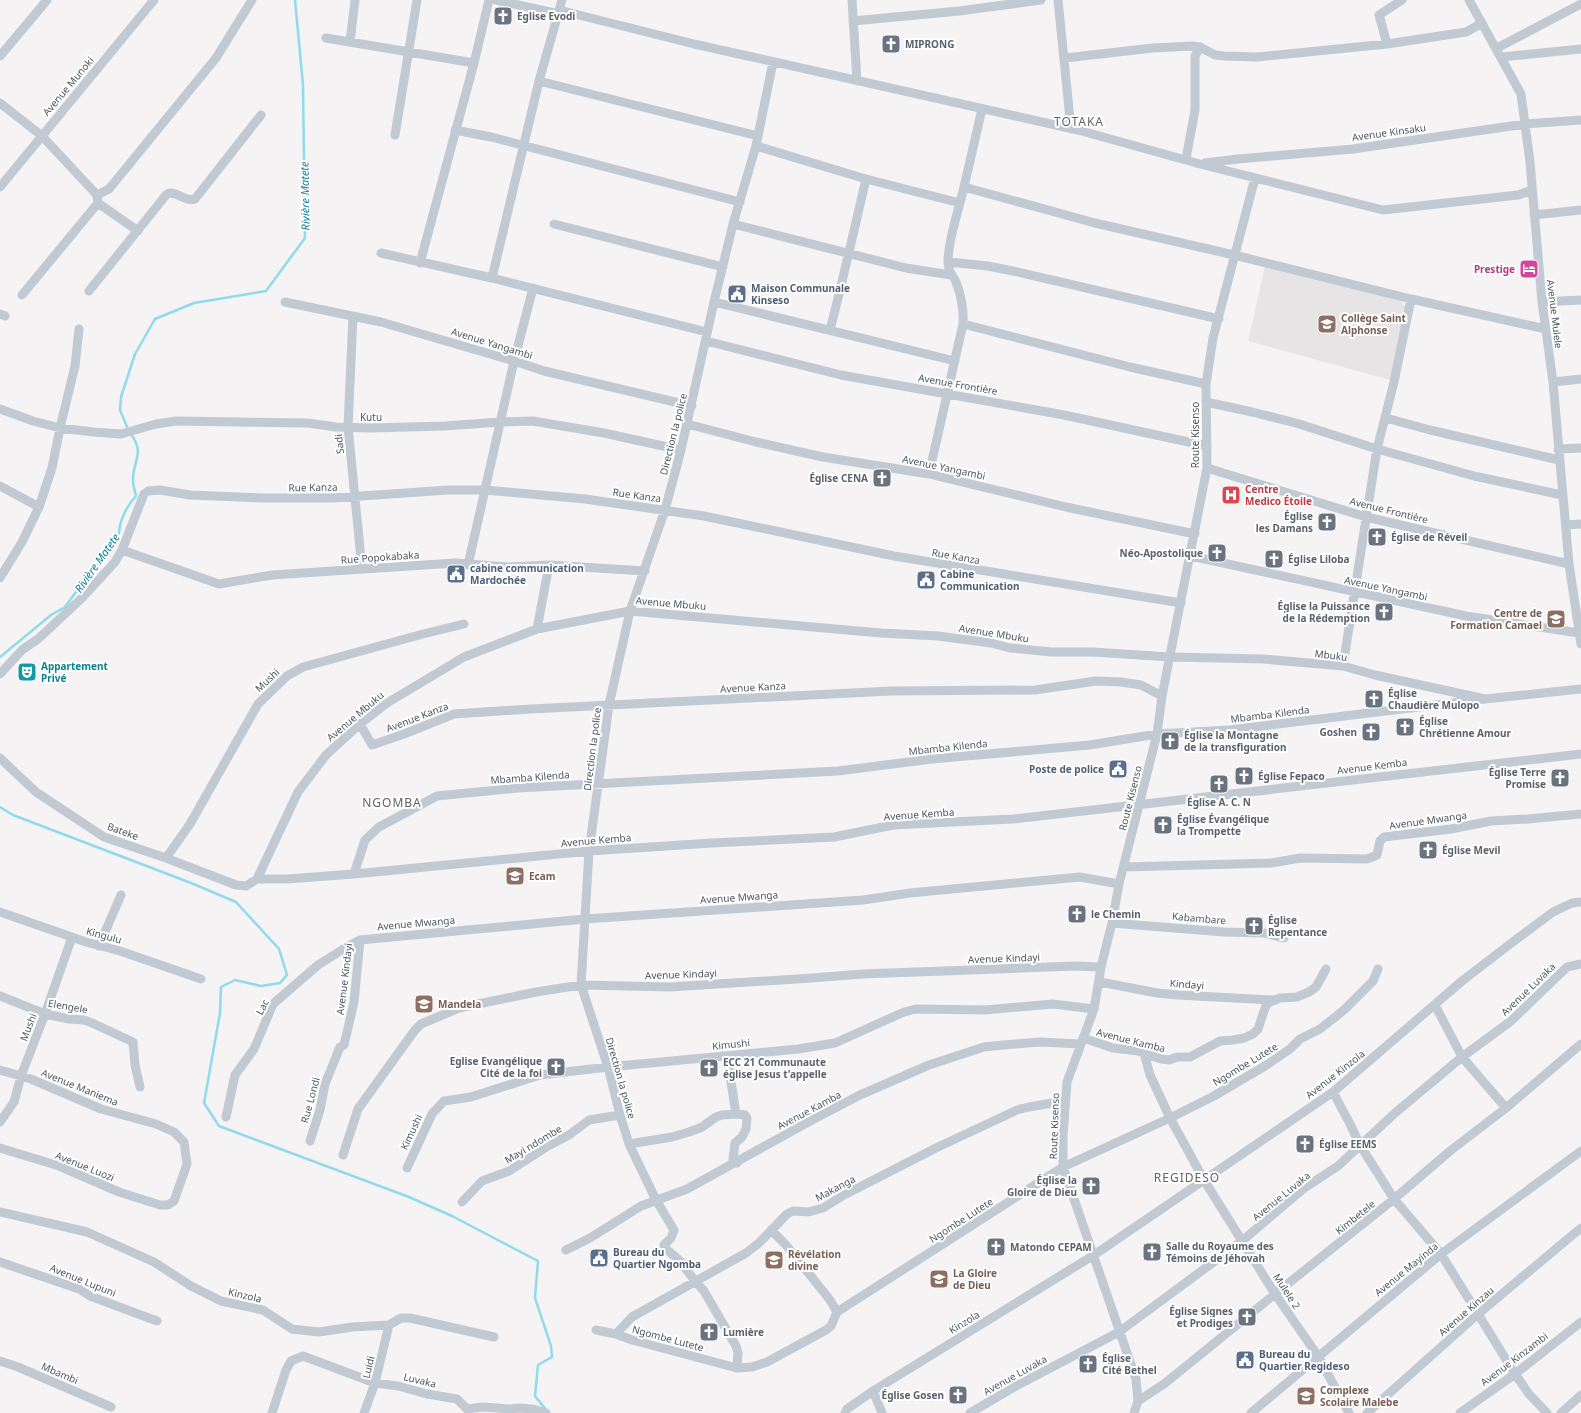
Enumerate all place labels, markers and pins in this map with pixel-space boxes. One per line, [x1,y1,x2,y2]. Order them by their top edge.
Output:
church icon: Eglise Evodi [492,5,514,27]
place label: Eglise Evodi [517,9,575,23]
church icon: MIPRONG [880,33,902,55]
place label: MIPRONG [905,37,954,51]
hotel icon: Prestige [1518,258,1540,280]
place label: Prestige [1474,262,1515,276]
place label: Maison Communale Kinseso [751,281,850,307]
public building icon: Maison Communale Kinseso [726,283,748,305]
place label: Collège Saint Alphonse [1341,311,1406,337]
school or university icon: Collège Saint Alphonse [1316,313,1338,335]
church icon: Église CENA [871,467,893,489]
place label: Église CENA [809,471,868,485]
place label: Centre Medico Étoile [1245,482,1312,508]
hospital icon: Centre Medico Étoile [1220,484,1242,506]
place label: Église les Damans [1256,509,1313,535]
church icon: Église les Damans [1316,511,1338,533]
church icon: Église de Réveil [1366,526,1388,548]
place label: Église de Réveil [1391,530,1467,544]
church icon: Néo-Apostolique [1206,542,1228,564]
place label: Néo-Apostolique [1120,546,1203,560]
church icon: Église Liloba [1263,548,1285,570]
place label: Église Liloba [1288,552,1350,566]
place label: cabine communication Mardochée [470,561,584,587]
public building icon: cabine communication Mardochée [445,563,467,585]
place label: Cabine Communication [940,567,1019,593]
public building icon: Cabine Communication [915,569,937,591]
place label: Église la Puissance de la Rédemption [1278,599,1370,625]
church icon: Église la Puissance de la Rédemption [1373,601,1395,623]
place label: Centre de Formation Camael [1450,606,1542,632]
school or university icon: Centre de Formation Camael [1545,608,1567,630]
place label: Appartement Privé [41,659,109,685]
theatre icon: Appartement Privé [16,661,38,683]
place label: Église Chaudière Mulopo [1388,686,1479,712]
church icon: Église Chaudière Mulopo [1363,688,1385,710]
place label: Église Chrétienne Amour [1419,714,1511,740]
church icon: Église Chrétienne Amour [1394,716,1416,738]
church icon: Goshen [1360,721,1382,743]
place label: Goshen [1320,725,1357,739]
place label: Église la Montagne de la transfiguration [1184,728,1287,754]
church icon: Église la Montagne de la transfiguration [1159,730,1181,752]
public building icon: Poste de police [1107,758,1129,780]
place label: Poste de police [1029,762,1104,776]
church icon: Église Fepaco [1233,765,1255,787]
place label: Église Terre Promise [1489,765,1546,791]
church icon: Église Terre Promise [1549,767,1571,789]
place label: Église Fepaco [1258,769,1325,783]
church icon: Église A. C. N [1208,773,1230,795]
place label: Église A. C. N [1187,795,1251,809]
place label: Église Évangélique la Trompette [1177,812,1269,838]
church icon: Église Évangélique la Trompette [1152,814,1174,836]
church icon: Église Mevil [1417,839,1439,861]
place label: Église Mevil [1442,843,1500,857]
school or university icon: Ecam [504,865,526,887]
place label: Ecam [529,869,556,883]
church icon: le Chemin [1066,903,1088,925]
place label: le Chemin [1091,907,1141,921]
place label: Église Repentance [1268,913,1327,939]
church icon: Église Repentance [1243,915,1265,937]
school or university icon: Mandela [413,993,435,1015]
place label: Mandela [438,997,481,1011]
place label: Eglise Evangélique Cité de la foi [450,1054,542,1080]
place label: ECC 21 Communaute église Jesus t'appelle [723,1055,827,1081]
church icon: Eglise Evangélique Cité de la foi [545,1056,567,1078]
church icon: ECC 21 Communaute église Jesus t'appelle [698,1057,720,1079]
church icon: Église EEMS [1294,1133,1316,1155]
place label: Église EEMS [1319,1137,1377,1151]
place label: Église la Gloire de Dieu [1007,1173,1077,1199]
church icon: Église la Gloire de Dieu [1080,1175,1102,1197]
church icon: Matondo CEPAM [985,1236,1007,1258]
place label: Salle du Royaume des Témoins de Jéhovah [1166,1239,1274,1265]
place label: Matondo CEPAM [1010,1240,1092,1254]
church icon: Salle du Royaume des Témoins de Jéhovah [1141,1241,1163,1263]
place label: Bureau du Quartier Ngomba [613,1245,701,1271]
public building icon: Bureau du Quartier Ngomba [588,1247,610,1269]
place label: Révélation divine [788,1247,841,1273]
school or university icon: Révélation divine [763,1249,785,1271]
place label: La Gloire de Dieu [953,1266,997,1292]
school or university icon: La Gloire de Dieu [928,1268,950,1290]
place label: Église Signes et Prodiges [1169,1304,1233,1330]
church icon: Église Signes et Prodiges [1236,1306,1258,1328]
church icon: Lumière [698,1321,720,1343]
place label: Lumière [723,1325,764,1339]
place label: Bureau du Quartier Regideso [1259,1347,1350,1373]
public building icon: Bureau du Quartier Regideso [1234,1349,1256,1371]
place label: Église Cité Bethel [1102,1351,1157,1377]
church icon: Église Cité Bethel [1077,1353,1099,1375]
place label: Complexe Scolaire Malebe [1320,1383,1398,1409]
church icon: Église Gosen [947,1384,969,1406]
school or university icon: Complexe Scolaire Malebe [1295,1385,1317,1407]
place label: Église Gosen [882,1388,944,1402]

